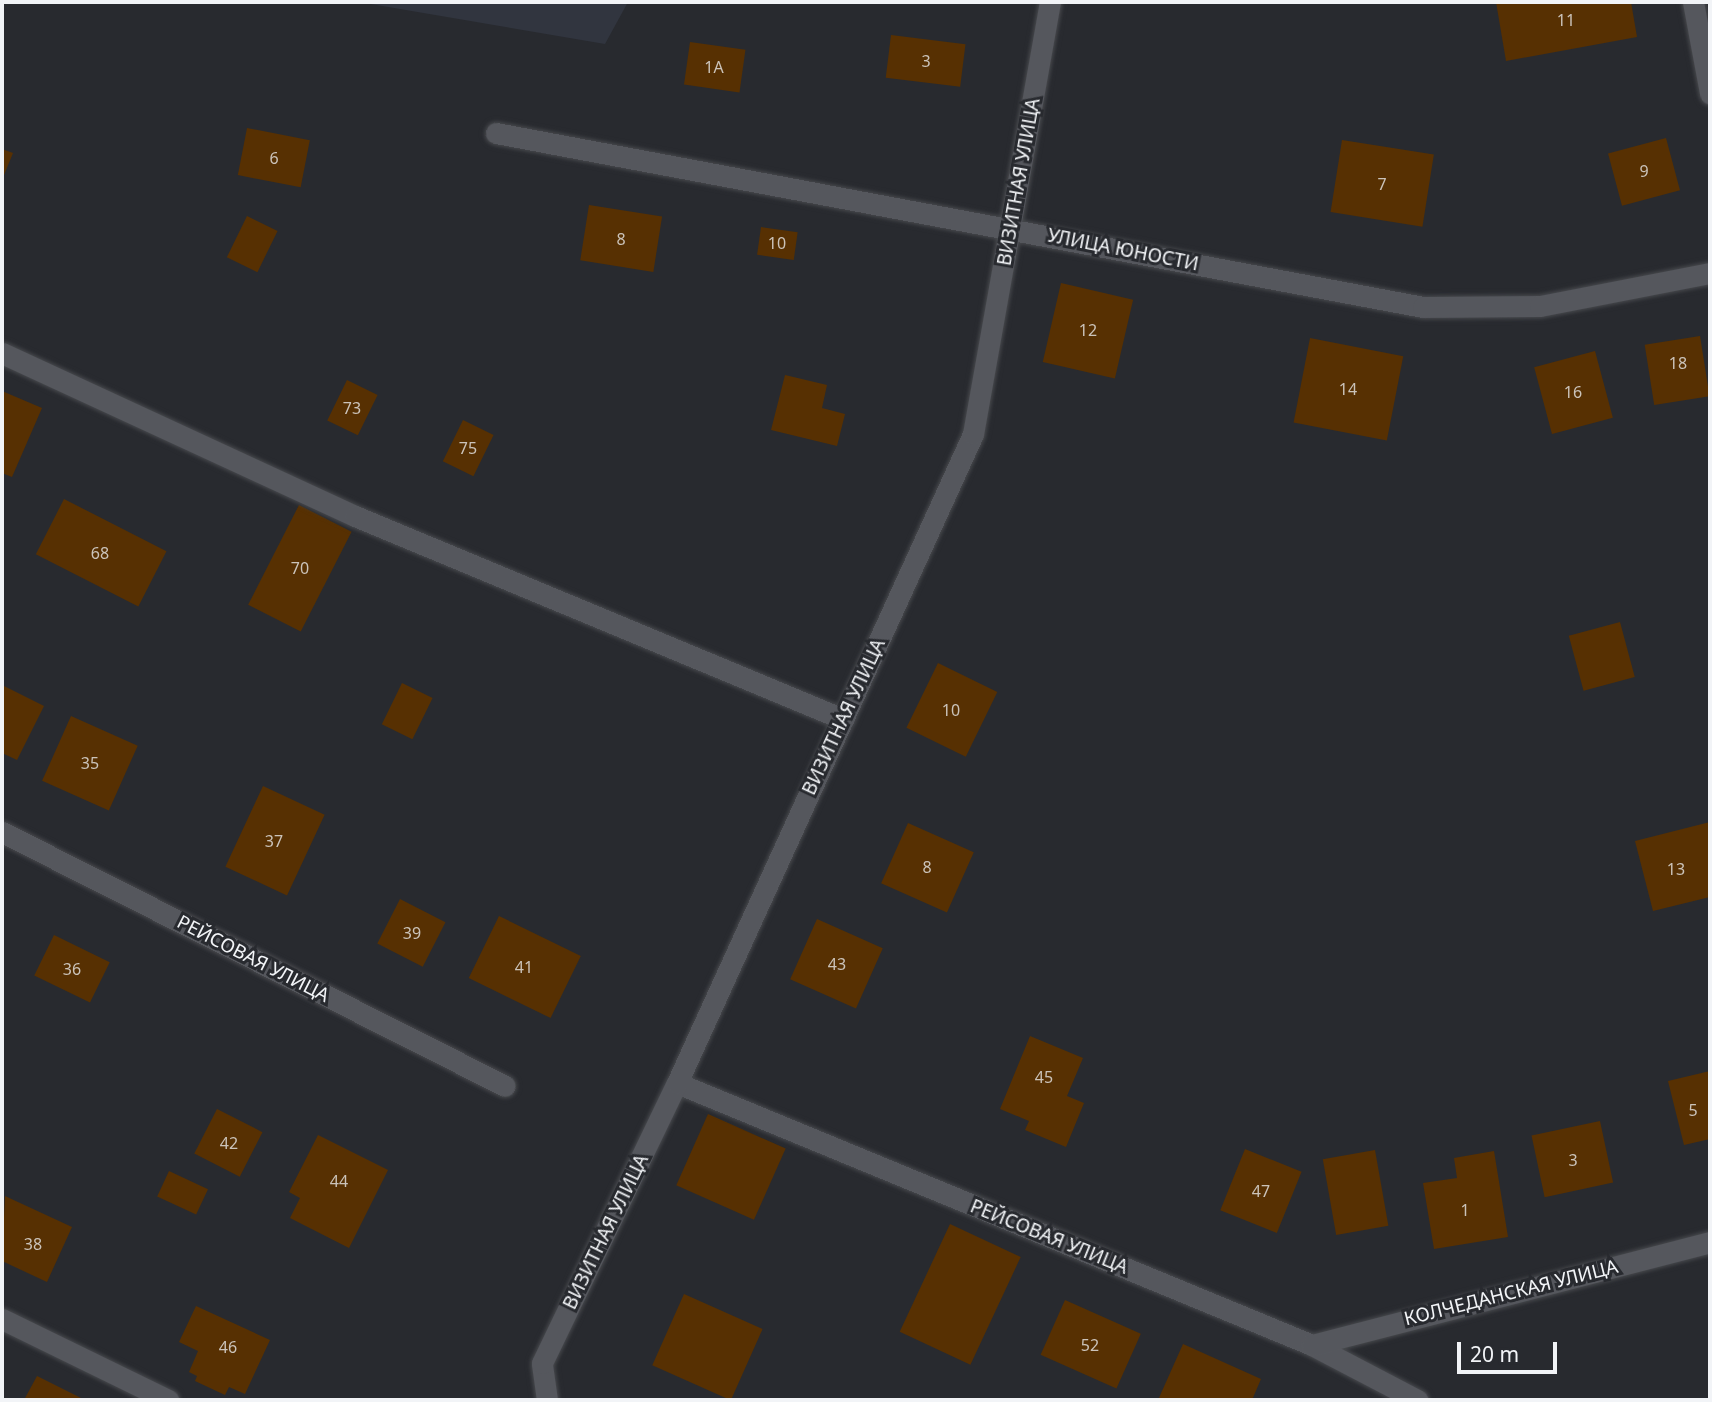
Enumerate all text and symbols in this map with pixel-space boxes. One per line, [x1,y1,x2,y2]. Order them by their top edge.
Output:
house number: 11 [1557,10,1575,30]
house number: 3 [921,51,931,71]
house number: 1А [704,57,724,77]
street label: ВИЗИТНАЯ УЛИЦА [993,96,1045,268]
house number: 6 [269,148,279,168]
house number: 9 [1639,161,1649,181]
house number: 7 [1377,174,1387,194]
street label: УЛИЦА ЮНОСТИ [1046,224,1200,276]
house number: 8 [616,229,626,249]
house number: 10 [768,233,786,253]
house number: 12 [1079,320,1097,340]
house number: 18 [1669,353,1687,373]
house number: 14 [1339,379,1357,399]
house number: 16 [1564,382,1582,402]
house number: 73 [343,398,361,418]
house number: 75 [459,438,477,458]
house number: 68 [91,543,109,563]
house number: 70 [291,558,309,578]
street label: ВИЗИТНАЯ УЛИЦА [798,635,890,799]
house number: 10 [942,700,960,720]
house number: 35 [81,753,99,773]
house number: 37 [265,831,283,851]
house number: 8 [922,857,932,877]
house number: 13 [1667,859,1685,879]
street label: РЕЙСОВАЯ УЛИЦА [173,911,333,1007]
house number: 39 [403,923,421,943]
house number: 43 [828,954,846,974]
house number: 41 [515,957,533,977]
house number: 36 [63,959,81,979]
house number: 45 [1035,1067,1053,1087]
house number: 5 [1688,1100,1698,1120]
house number: 42 [220,1133,238,1153]
house number: 3 [1568,1150,1578,1170]
street label: ВИЗИТНАЯ УЛИЦА [559,1151,653,1313]
house number: 44 [330,1171,348,1191]
house number: 47 [1252,1181,1270,1201]
street label: РЕЙСОВАЯ УЛИЦА [967,1195,1131,1279]
house number: 1 [1460,1200,1470,1220]
house number: 38 [24,1234,42,1254]
street label: КОЛЧЕДАНСКАЯ УЛИЦА [1402,1255,1620,1331]
scale bar [1460,1328,1560,1372]
house number: 52 [1081,1335,1099,1355]
house number: 46 [219,1337,237,1357]
text: 20 m [1470,1340,1519,1368]

